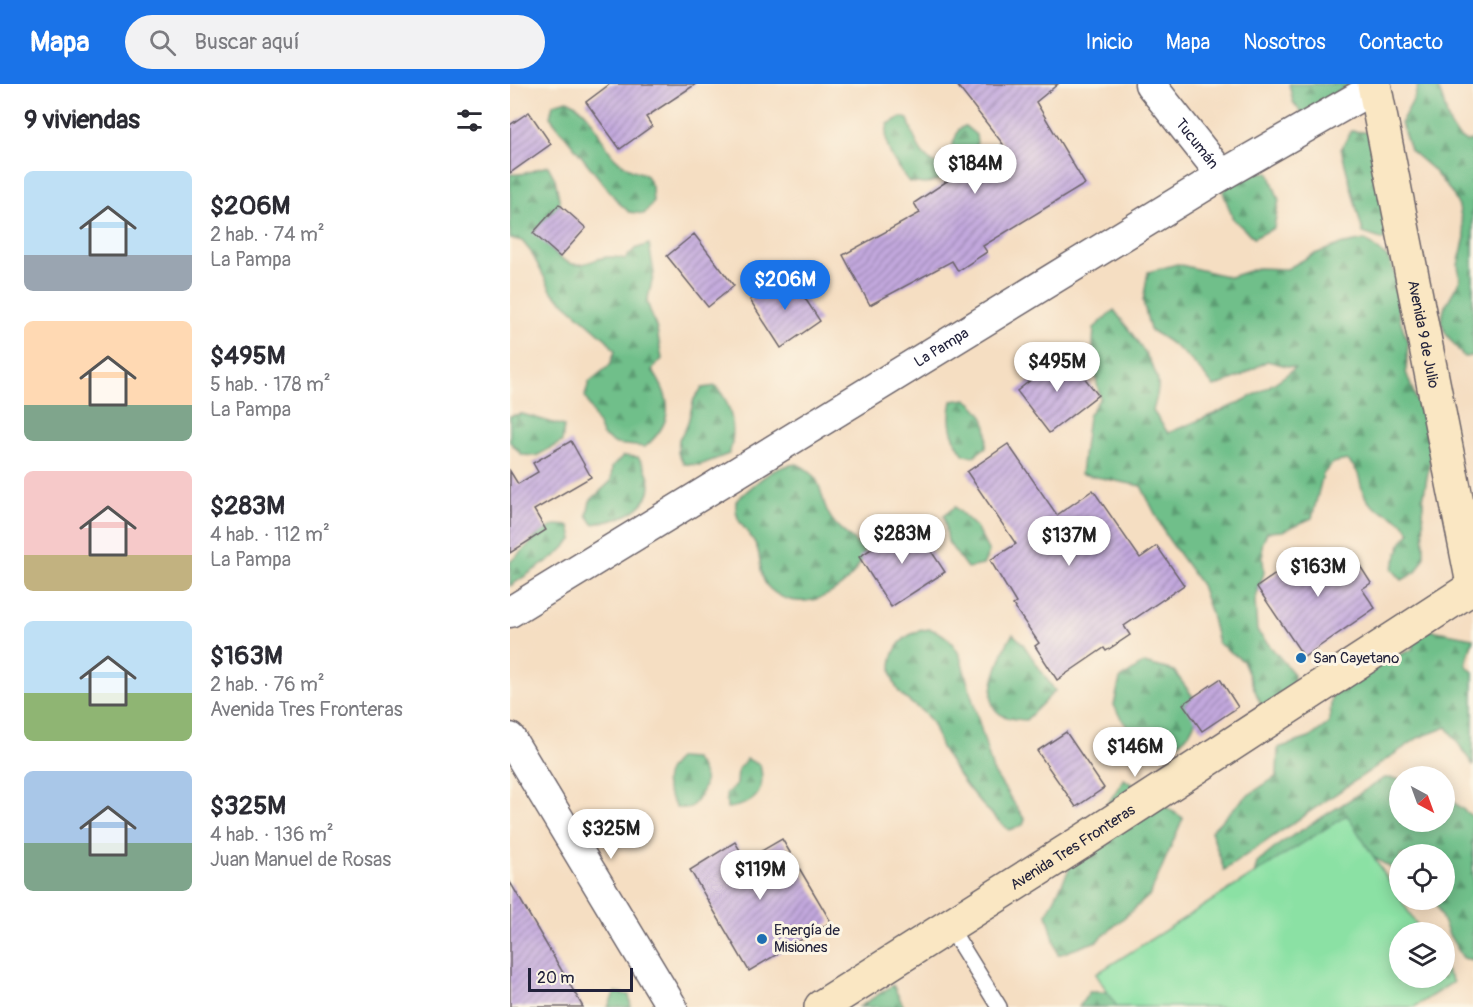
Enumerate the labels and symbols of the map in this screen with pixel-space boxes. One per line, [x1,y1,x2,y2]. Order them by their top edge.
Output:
street label: Tucumán [1171,115,1223,173]
pin: $184M [933,144,1017,195]
pin: $206M [743,260,827,311]
street label: Avenida 9 de Julio [1403,279,1443,390]
street label: La Pampa [911,324,972,372]
pin: $495M [1015,342,1099,393]
pin: $283M [860,514,944,565]
pin: $137M [1027,516,1111,567]
pin: $163M [1276,547,1360,598]
place label: San Cayetano [1313,649,1399,668]
marker: San Cayetano [1294,651,1308,665]
pin: $146M [1093,727,1177,778]
north arrow [1389,766,1455,832]
street label: Avenida Tres Fronteras [1007,800,1139,895]
pin: $325M [569,809,653,860]
pin: $119M [718,850,802,901]
place label: Energía de Misiones [774,921,841,957]
marker: Energía de Misiones [755,932,769,946]
scale bar [528,965,633,992]

